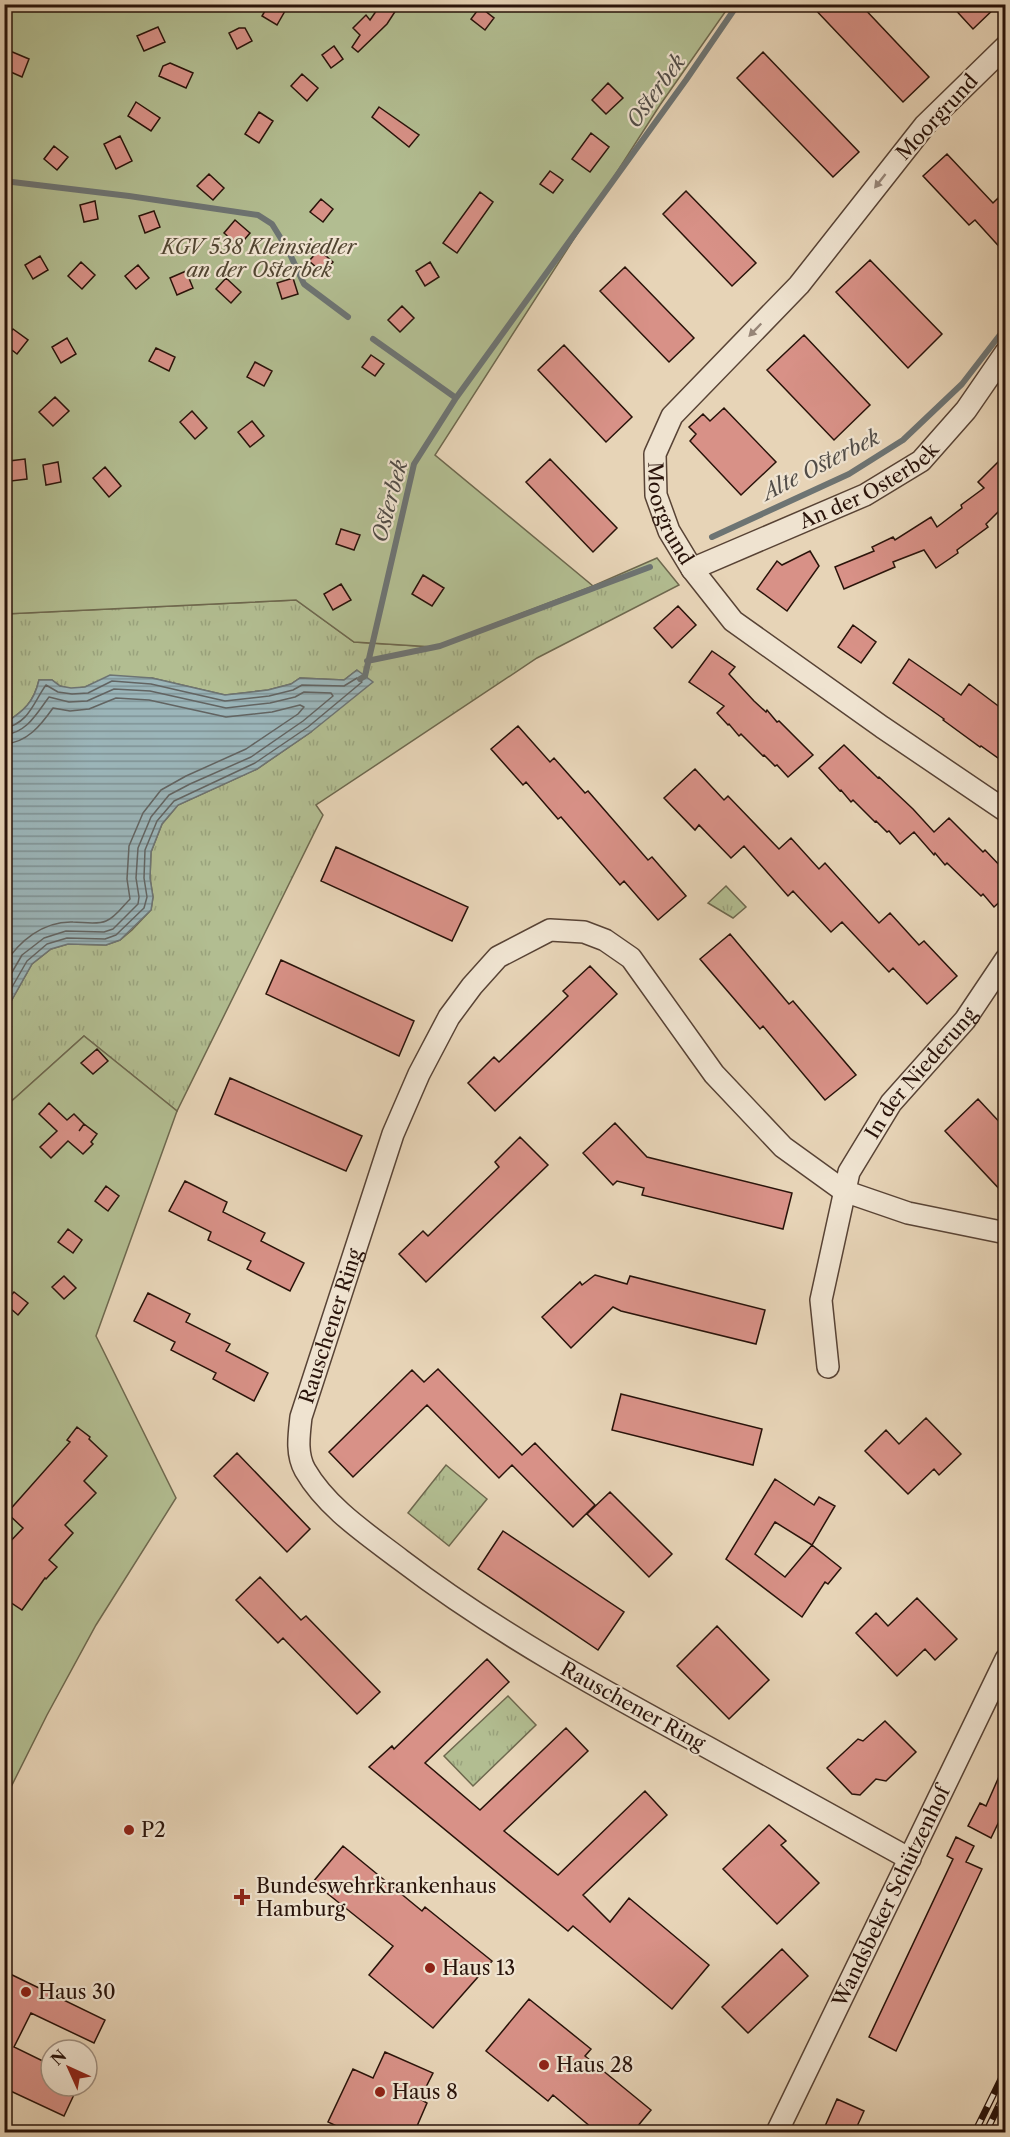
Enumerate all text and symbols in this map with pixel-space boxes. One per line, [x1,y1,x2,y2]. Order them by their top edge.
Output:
water label: Osterbek [621,49,691,132]
street label: Moorgrund [891,69,983,165]
one-way arrow [874,173,886,188]
park label: KGV 538 Kleinsiedler an der Osterbek [160,235,358,282]
one-way arrow [748,323,762,338]
water label: Alte Osterbek [755,424,884,506]
street label: An der Osterbek [795,437,944,534]
water label: Osterbek [367,457,413,545]
street label: Moorgrund [643,461,699,569]
street label: In der Niederung [860,1003,982,1143]
street label: Rauschener Ring [294,1245,367,1407]
street label: Rauschener Ring [557,1656,710,1756]
street label: Wandsbeker Schützenhof [827,1779,956,2012]
place label: P2 [141,1818,166,1842]
marker: P2 [122,1823,136,1837]
place label: Bundeswehrkrankenhaus Hamburg [256,1874,497,1921]
marker: Bundeswehrkrankenhaus Hamburg [233,1888,251,1906]
place label: Haus 13 [442,1956,515,1980]
marker: Haus 13 [423,1961,437,1975]
place label: Haus 30 [38,1980,116,2004]
marker: Haus 30 [19,1985,33,1999]
north arrow [39,2038,99,2098]
text: N [46,2045,70,2069]
place label: Haus 28 [556,2053,633,2077]
marker: Haus 28 [537,2058,551,2072]
place label: Haus 8 [392,2080,458,2104]
marker: Haus 8 [373,2085,387,2099]

